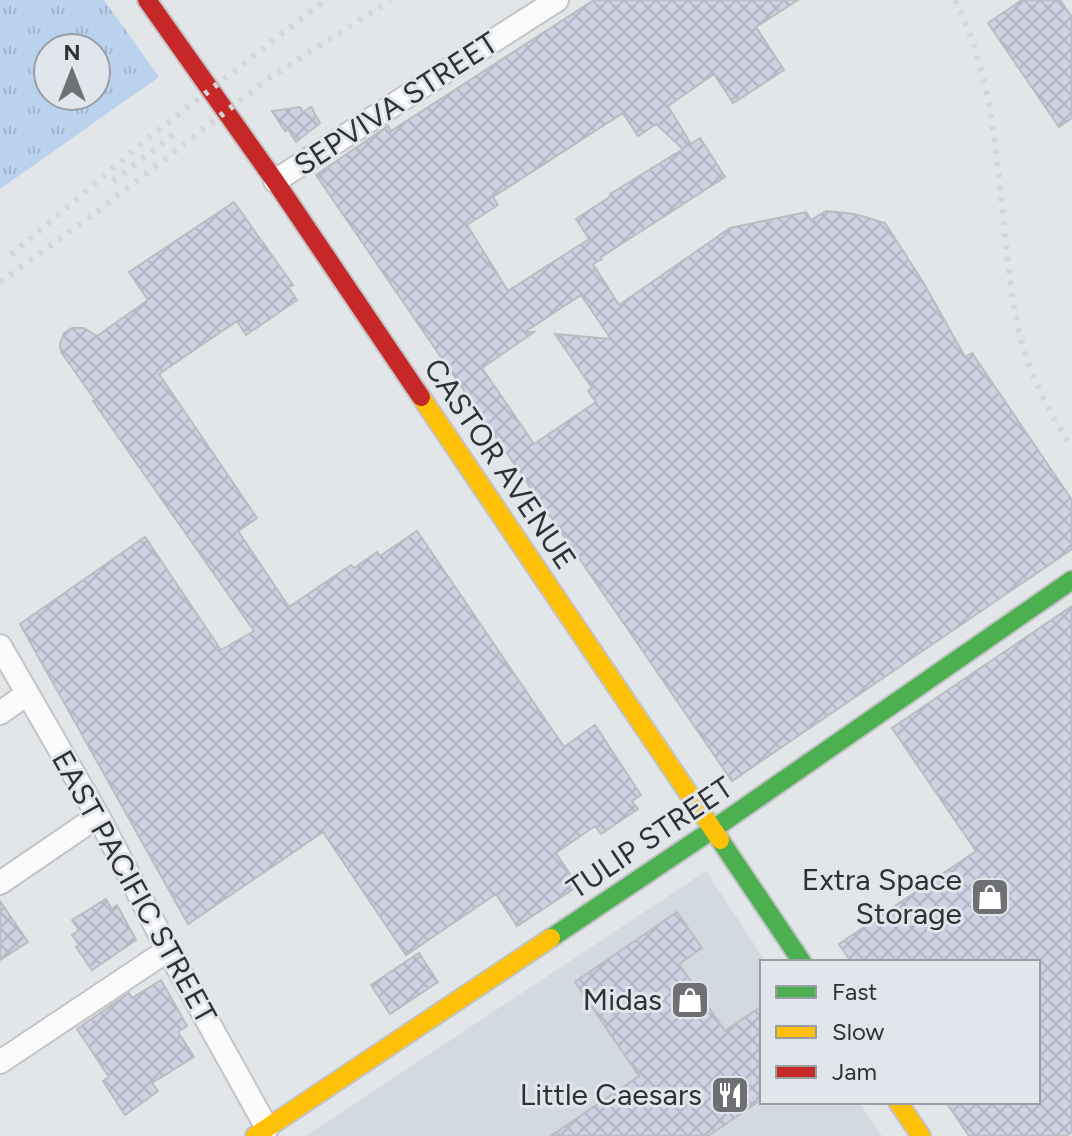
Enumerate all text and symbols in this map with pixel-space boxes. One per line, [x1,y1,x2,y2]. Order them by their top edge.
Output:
street label: SEPVIVA STREET [287,24,505,183]
north arrow [32,32,112,112]
text: N [63,39,81,66]
street label: CASTOR AVENUE [416,351,585,576]
street label: EAST PACIFIC STREET [44,744,225,1030]
street label: TULIP STREET [560,768,740,907]
place label: Extra Space Storage [802,861,962,932]
shop icon: Extra Space Storage [969,876,1011,918]
legend [760,960,1040,1104]
text: Fast [832,977,877,1006]
shop icon: Midas [669,979,711,1021]
place label: Midas [583,981,662,1018]
text: Slow [832,1017,885,1046]
text: Jam [832,1057,877,1086]
restaurant icon: Little Caesars [709,1074,751,1116]
place label: Little Caesars [520,1076,702,1113]

